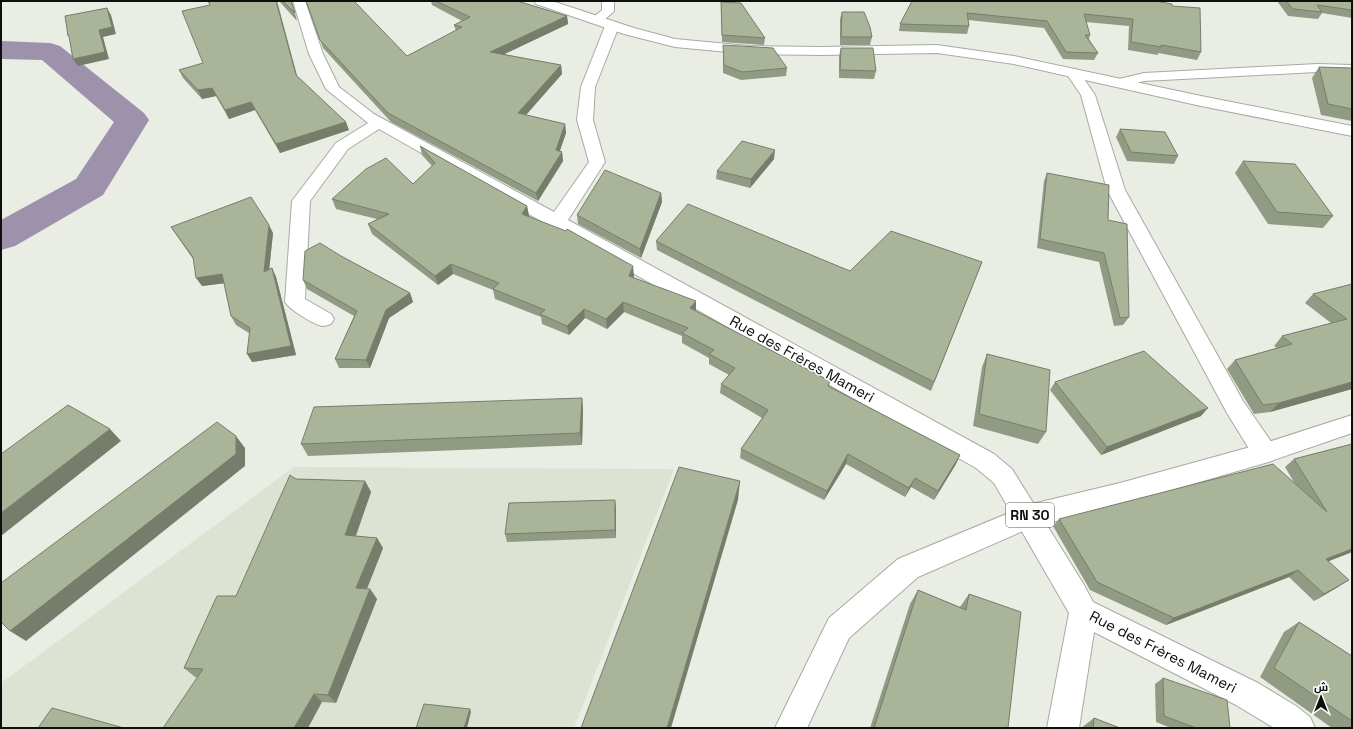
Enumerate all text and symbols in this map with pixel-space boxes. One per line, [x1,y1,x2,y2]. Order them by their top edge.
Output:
street label: Rue des Frères Mameri [726,311,878,406]
road number: RN 30 [1006,503,1054,527]
street label: Rue des Frères Mameri [1086,606,1240,697]
north arrow [1301,677,1341,717]
text: ش [1314,680,1328,694]

